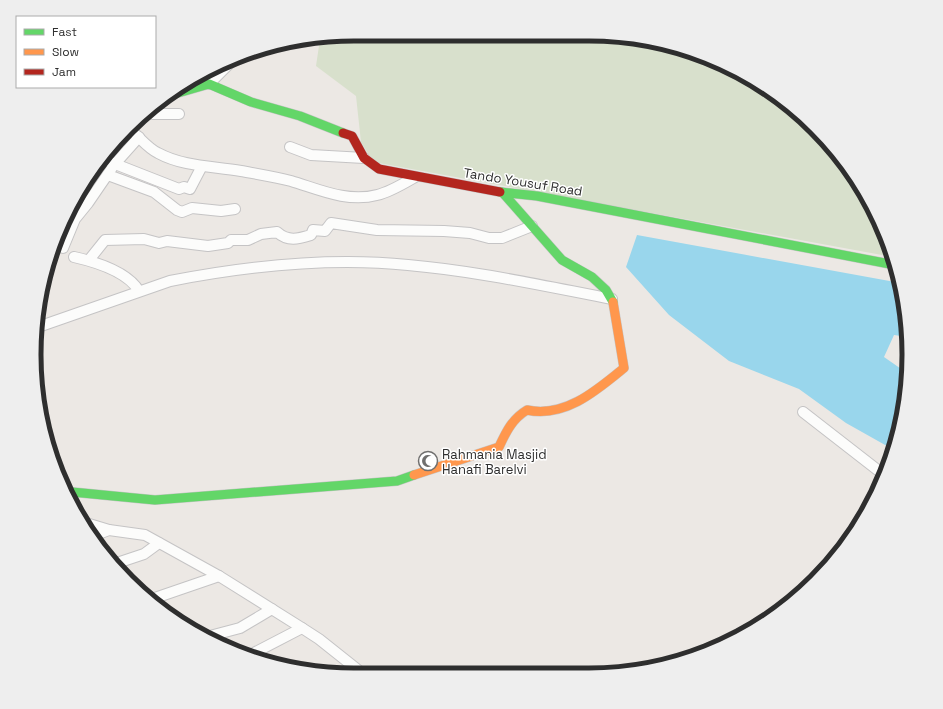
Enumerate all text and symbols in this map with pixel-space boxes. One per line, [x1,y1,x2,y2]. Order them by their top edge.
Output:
legend [16,16,156,88]
text: Fast [52,24,77,40]
text: Slow [52,44,79,60]
text: Jam [52,64,76,80]
street label: Tando Yousuf Road [462,164,584,200]
place label: Rahmania Masjid Hanafi Barelvi [442,446,547,478]
mosque icon: Rahmania Masjid Hanafi Barelvi [417,450,439,472]

